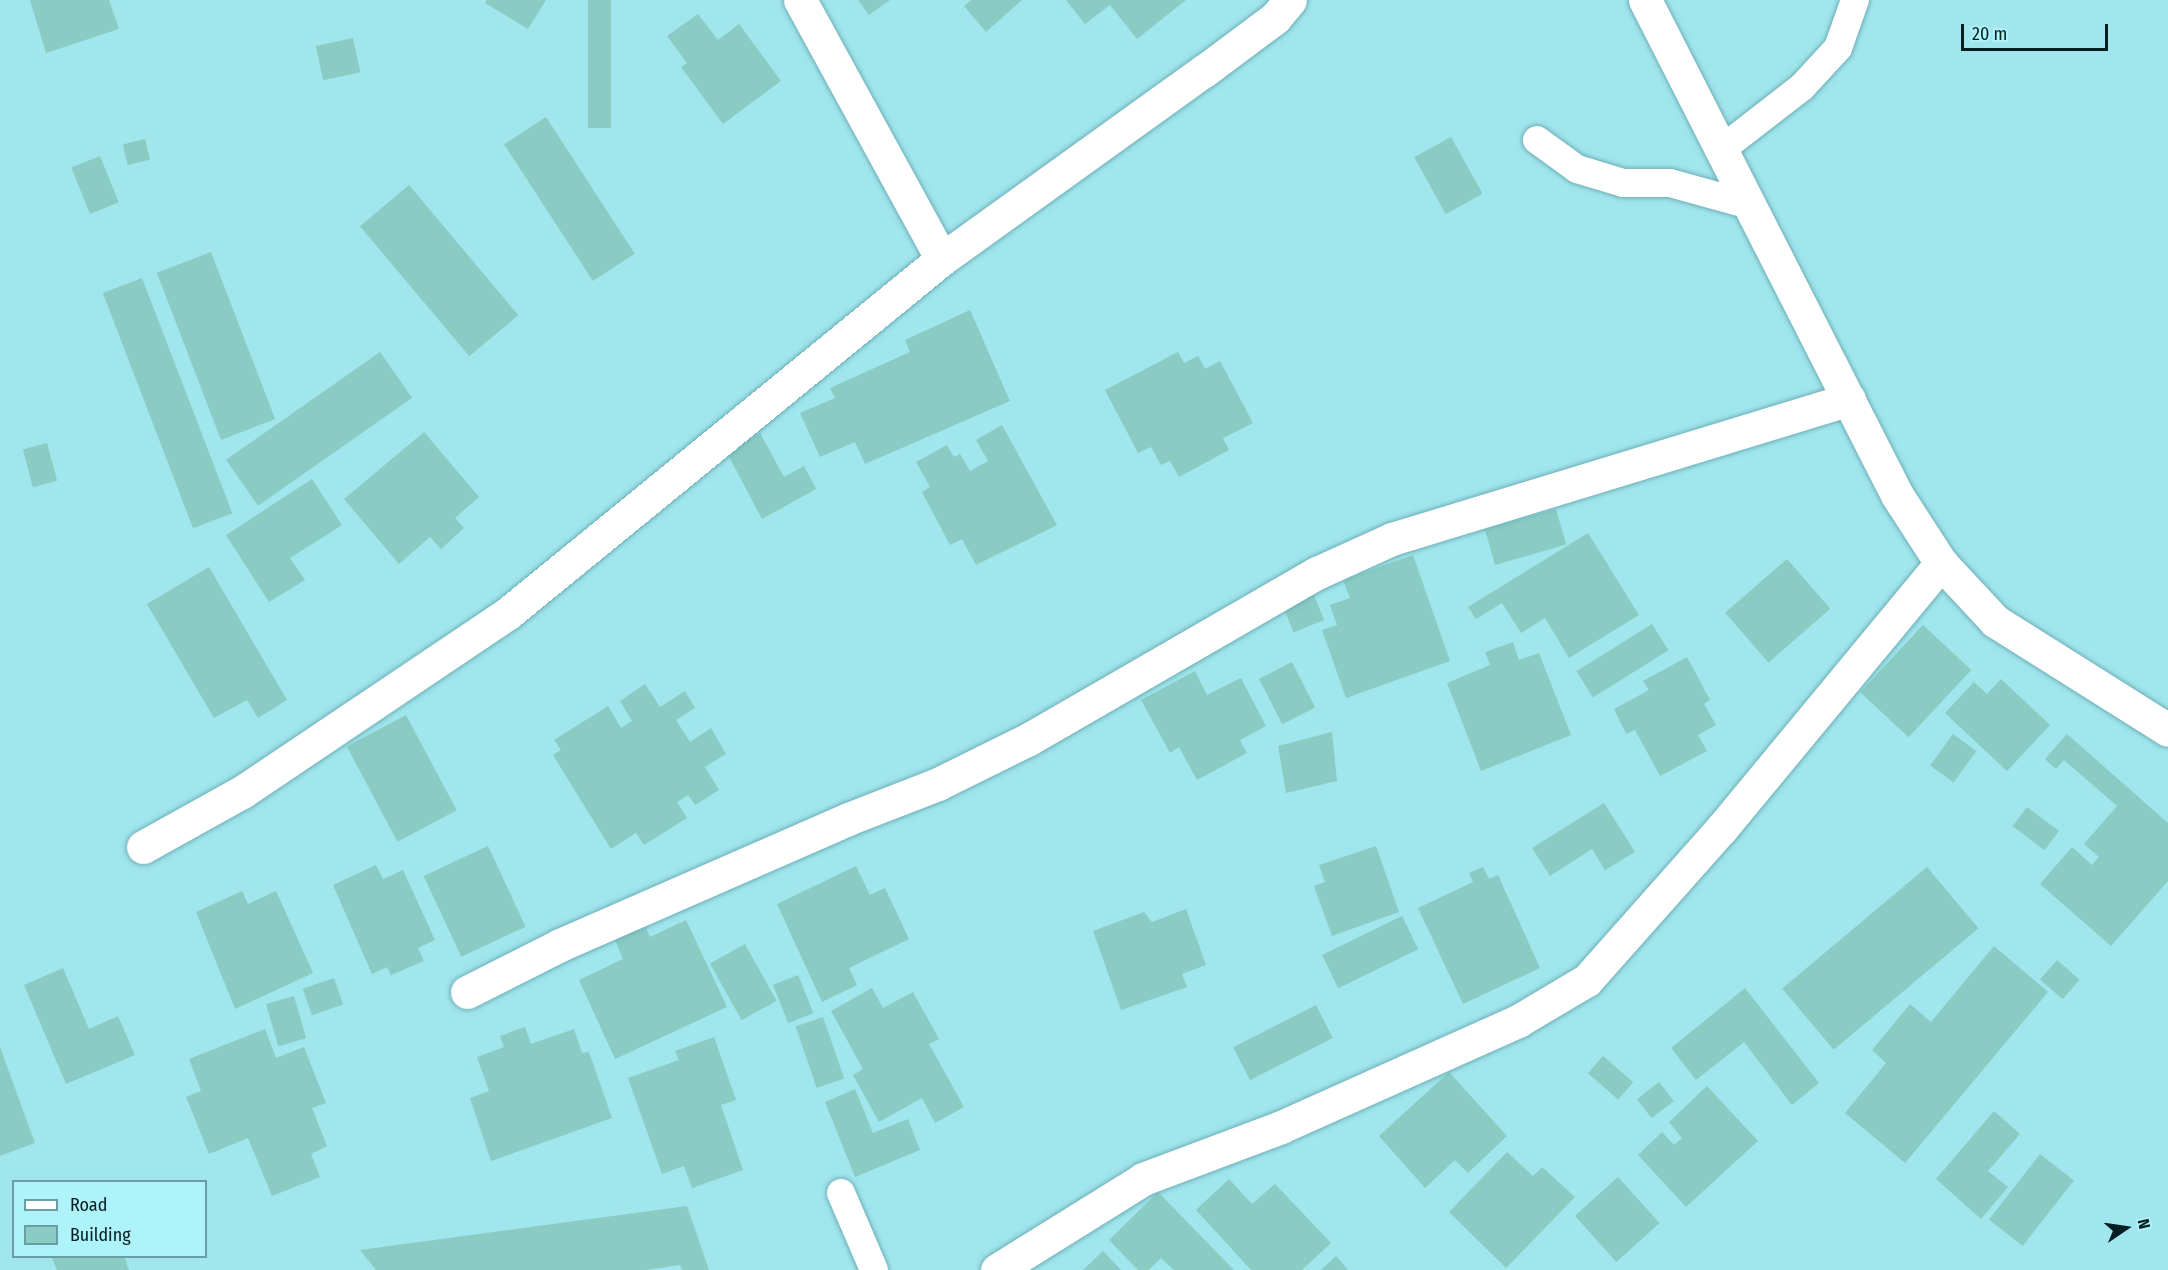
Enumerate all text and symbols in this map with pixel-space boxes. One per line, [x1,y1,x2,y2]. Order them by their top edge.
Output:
scale bar [1964,12,2111,50]
text: 20 m [1972,23,2007,45]
legend [12,1180,207,1258]
text: Road [70,1194,107,1216]
north arrow [2096,1198,2156,1258]
text: N [2134,1217,2154,1231]
text: Building [70,1224,131,1246]

